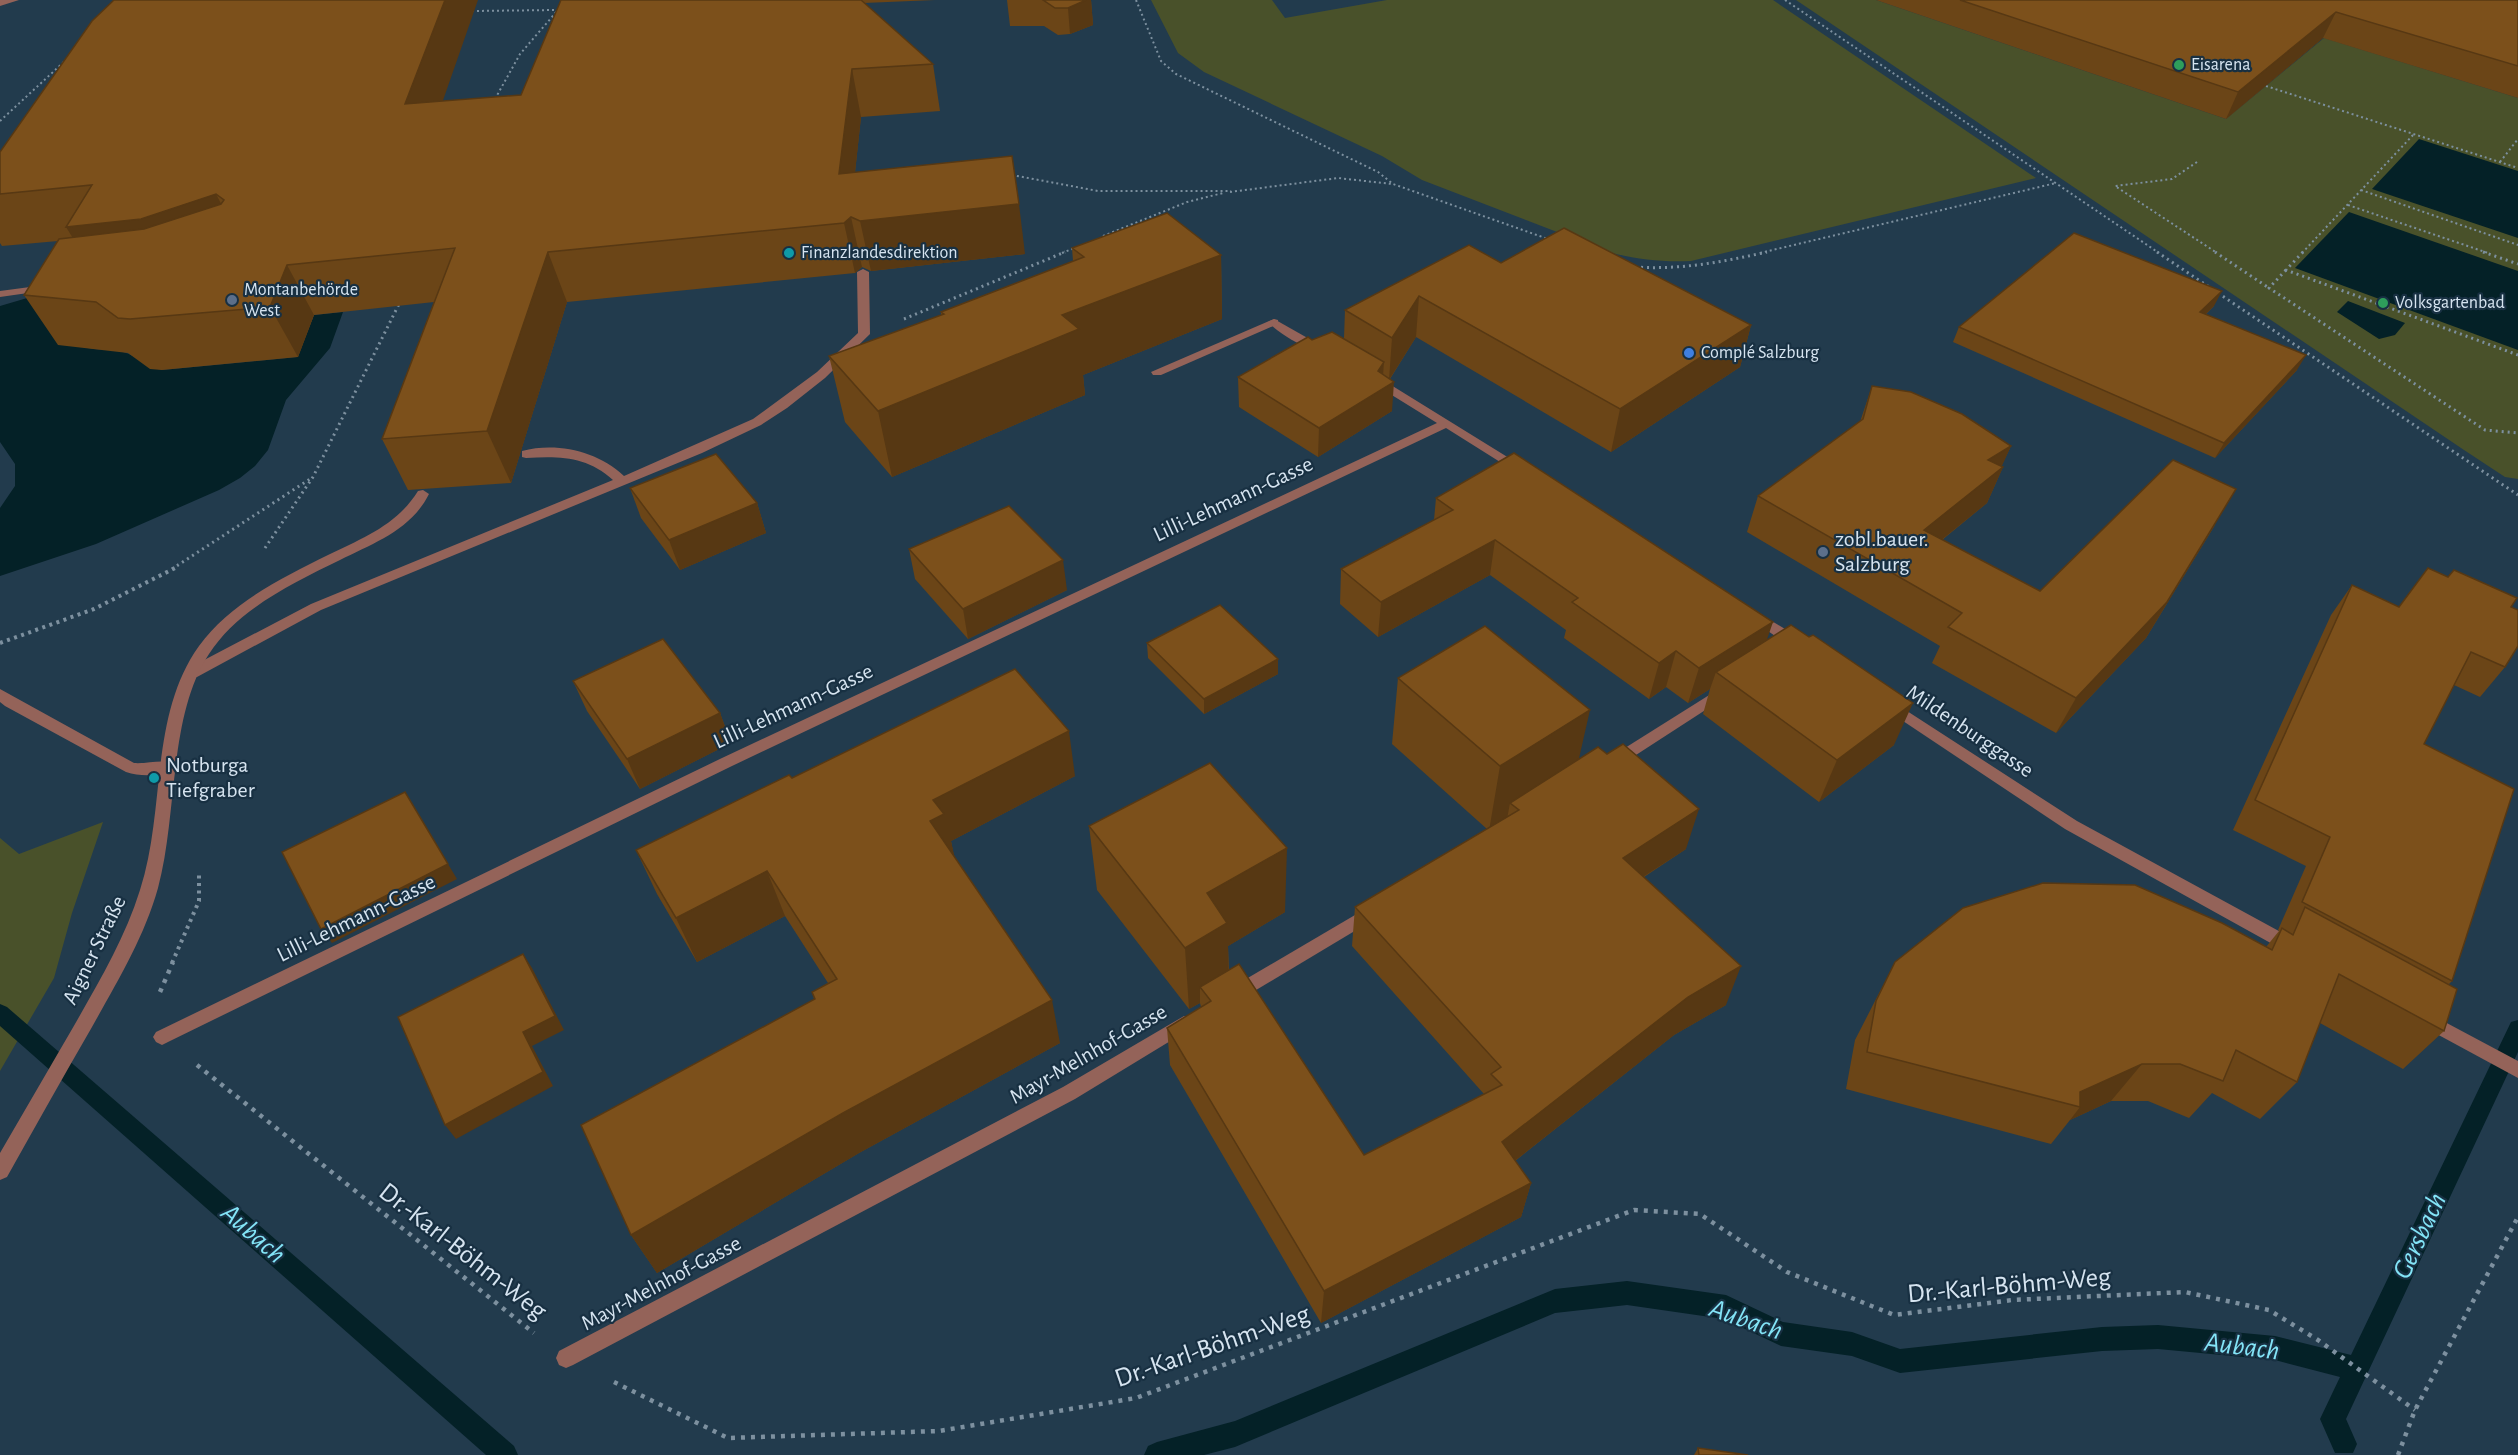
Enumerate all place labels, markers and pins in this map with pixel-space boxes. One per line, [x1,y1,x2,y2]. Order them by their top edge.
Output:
place label: Eisarena [2191,56,2251,74]
marker: Eisarena [2172,58,2186,72]
place label: Finanzlandesdirektion [801,244,957,262]
marker: Finanzlandesdirektion [782,246,796,260]
place label: Montanbehörde West [244,281,358,320]
marker: Montanbehörde West [225,293,239,307]
place label: Volksgartenbad [2395,294,2505,312]
marker: Volksgartenbad [2376,296,2390,310]
place label: Complé Salzburg [1701,344,1819,362]
marker: Complé Salzburg [1682,346,1696,360]
place label: zobl.bauer. Salzburg [1835,528,1929,575]
marker: zobl.bauer. Salzburg [1816,545,1830,559]
place label: Notburga Tiefgraber [166,754,255,801]
marker: Notburga Tiefgraber [147,771,161,785]

